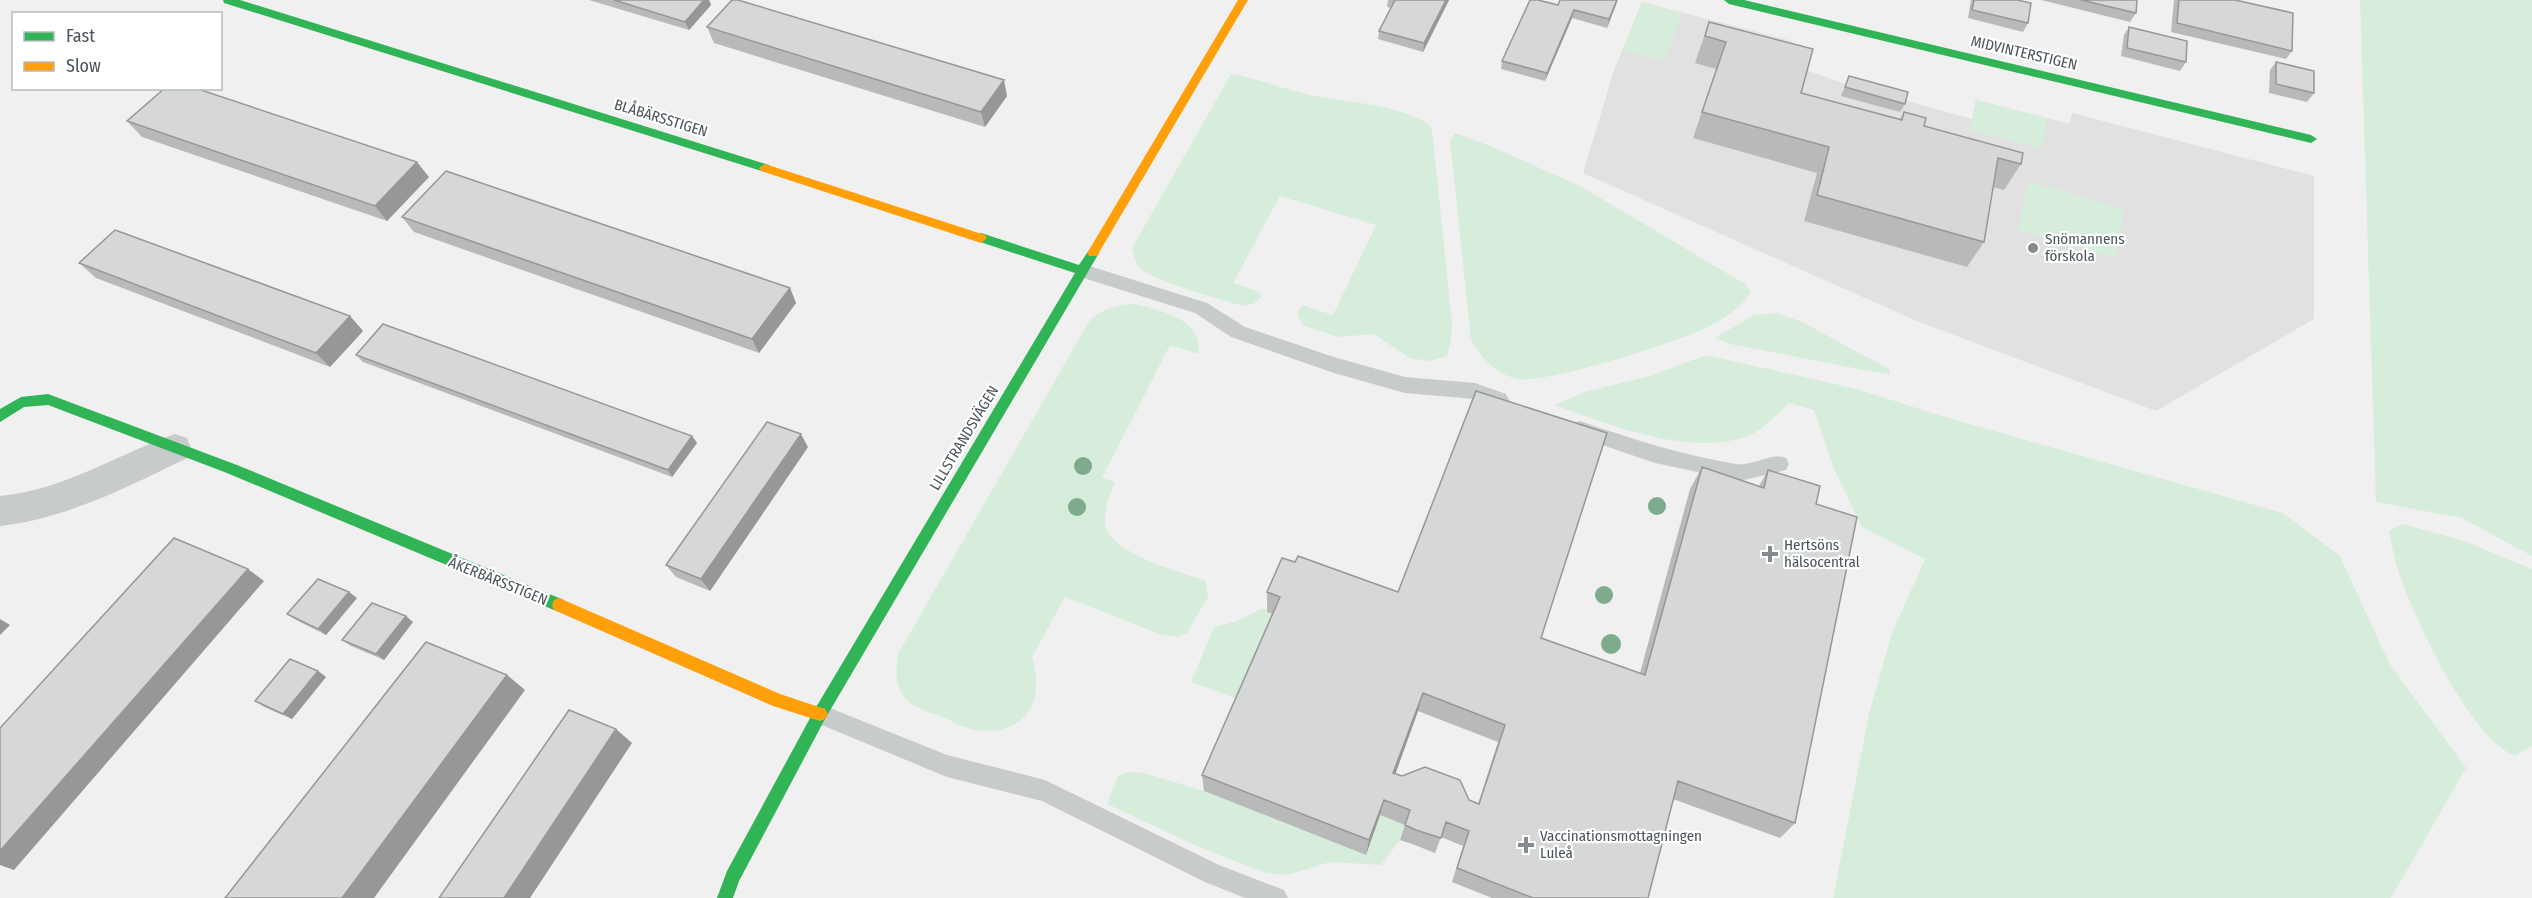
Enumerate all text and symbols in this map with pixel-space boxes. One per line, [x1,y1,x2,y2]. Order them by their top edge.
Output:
legend [12,12,222,90]
text: Fast [66,25,95,47]
street label: MIDVINTERSTIGEN [1969,32,2079,74]
text: Slow [66,55,101,77]
street label: BLÅBÄRSSTIGEN [612,95,710,141]
place label: Snömannens förskola [2045,230,2125,265]
marker: Snömannens förskola [2026,241,2040,255]
street label: LILLSTRANDSVÄGEN [926,383,1002,493]
place label: Hertsöns hälsocentral [1784,536,1860,571]
marker: Hertsöns hälsocentral [1761,545,1779,563]
street label: ÅKERBÄRSSTIGEN [446,553,550,609]
place label: Vaccinationsmottagningen Luleå [1540,827,1702,862]
marker: Vaccinationsmottagningen Luleå [1517,836,1535,854]

